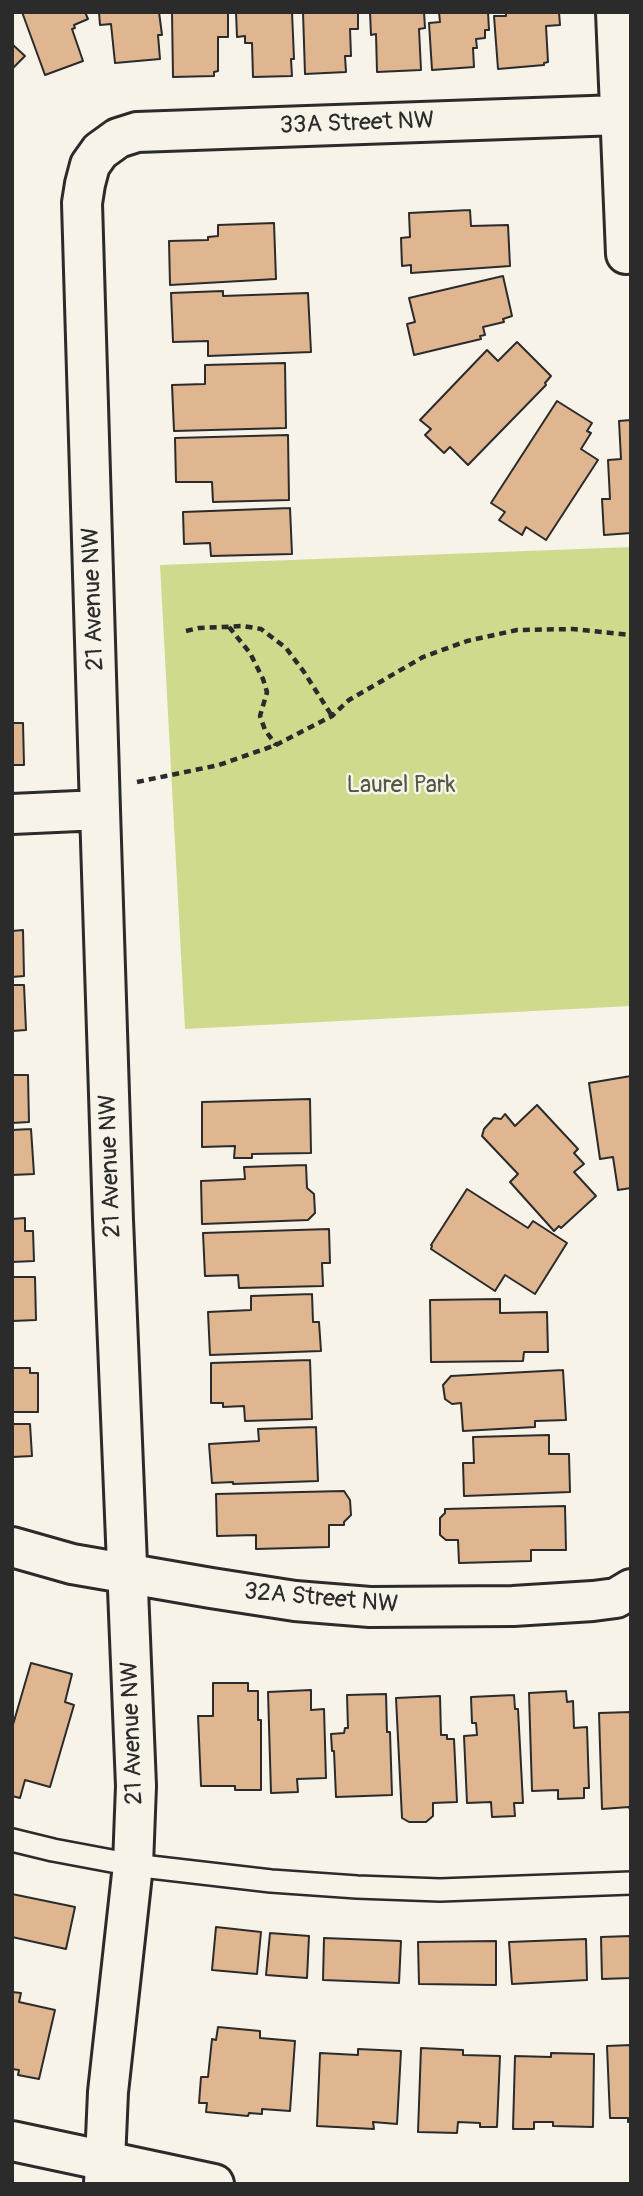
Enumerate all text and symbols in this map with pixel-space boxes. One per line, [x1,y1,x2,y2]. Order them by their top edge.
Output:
street label: 33A Street NW [279,107,435,141]
street label: 21 Avenue NW [77,527,111,671]
park label: Laurel Park [346,772,456,800]
street label: 21 Avenue NW [94,1094,128,1238]
street label: 32A Street NW [243,1578,399,1620]
street label: 21 Avenue NW [116,1661,150,1805]

